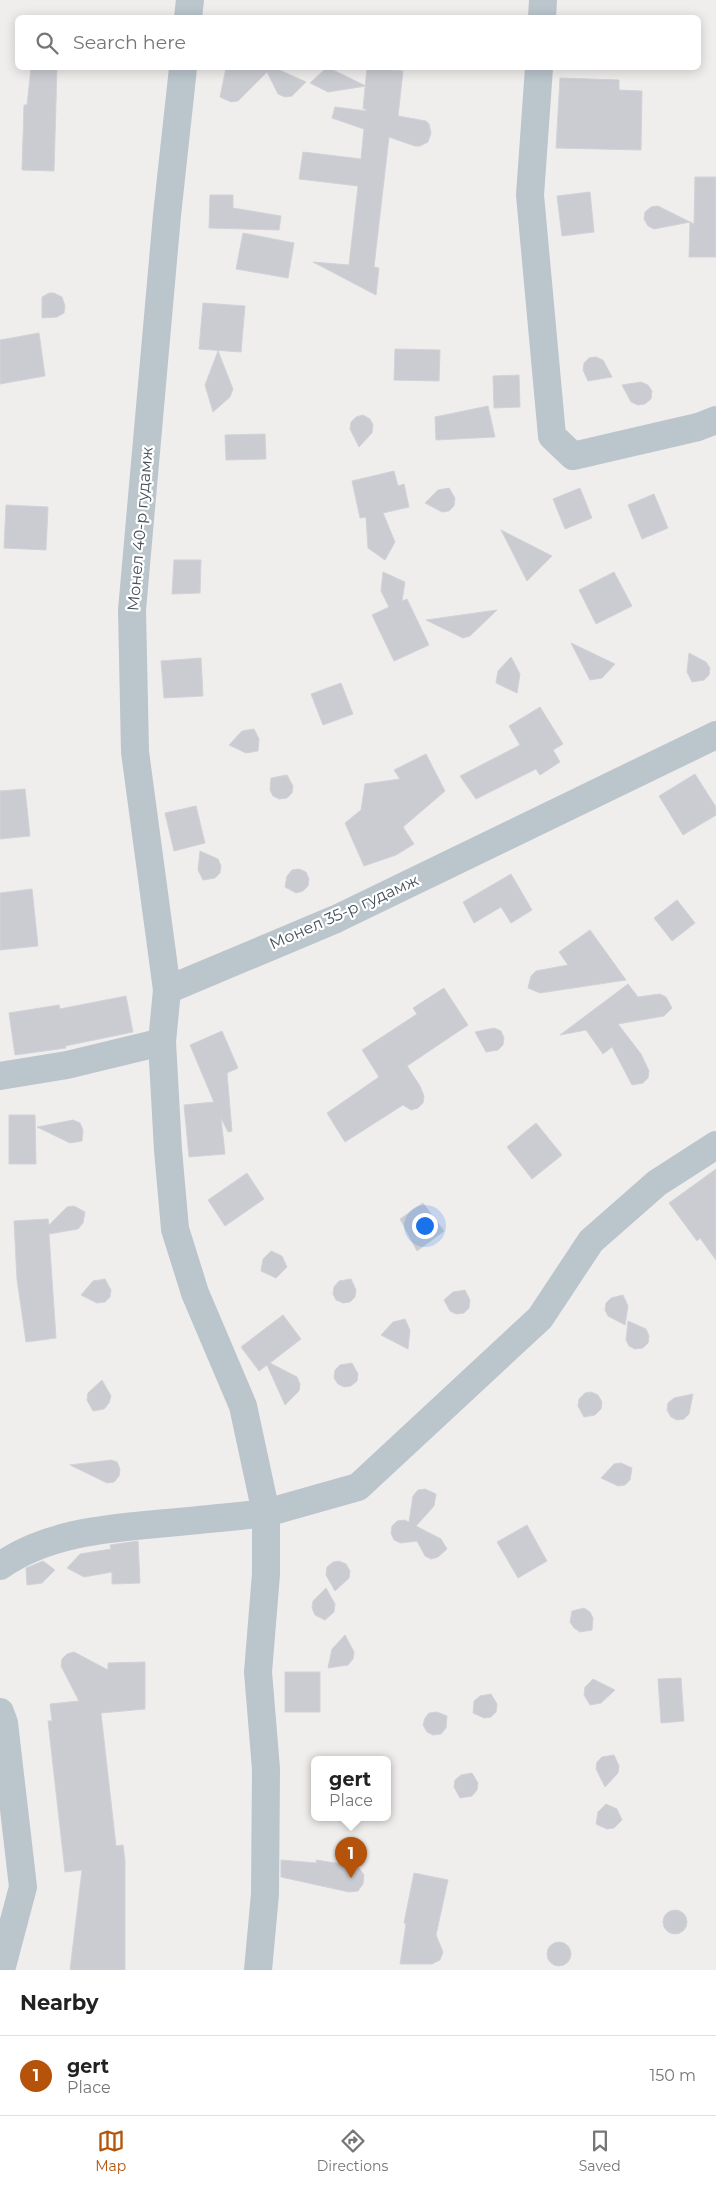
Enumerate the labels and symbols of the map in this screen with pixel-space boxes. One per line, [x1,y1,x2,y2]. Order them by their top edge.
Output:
street label: Монел 40-р гудамж [123,446,157,612]
street label: Монел 35-р гудамж [266,871,422,953]
your location [412,1213,438,1239]
pin: 1 [335,1837,367,1878]

